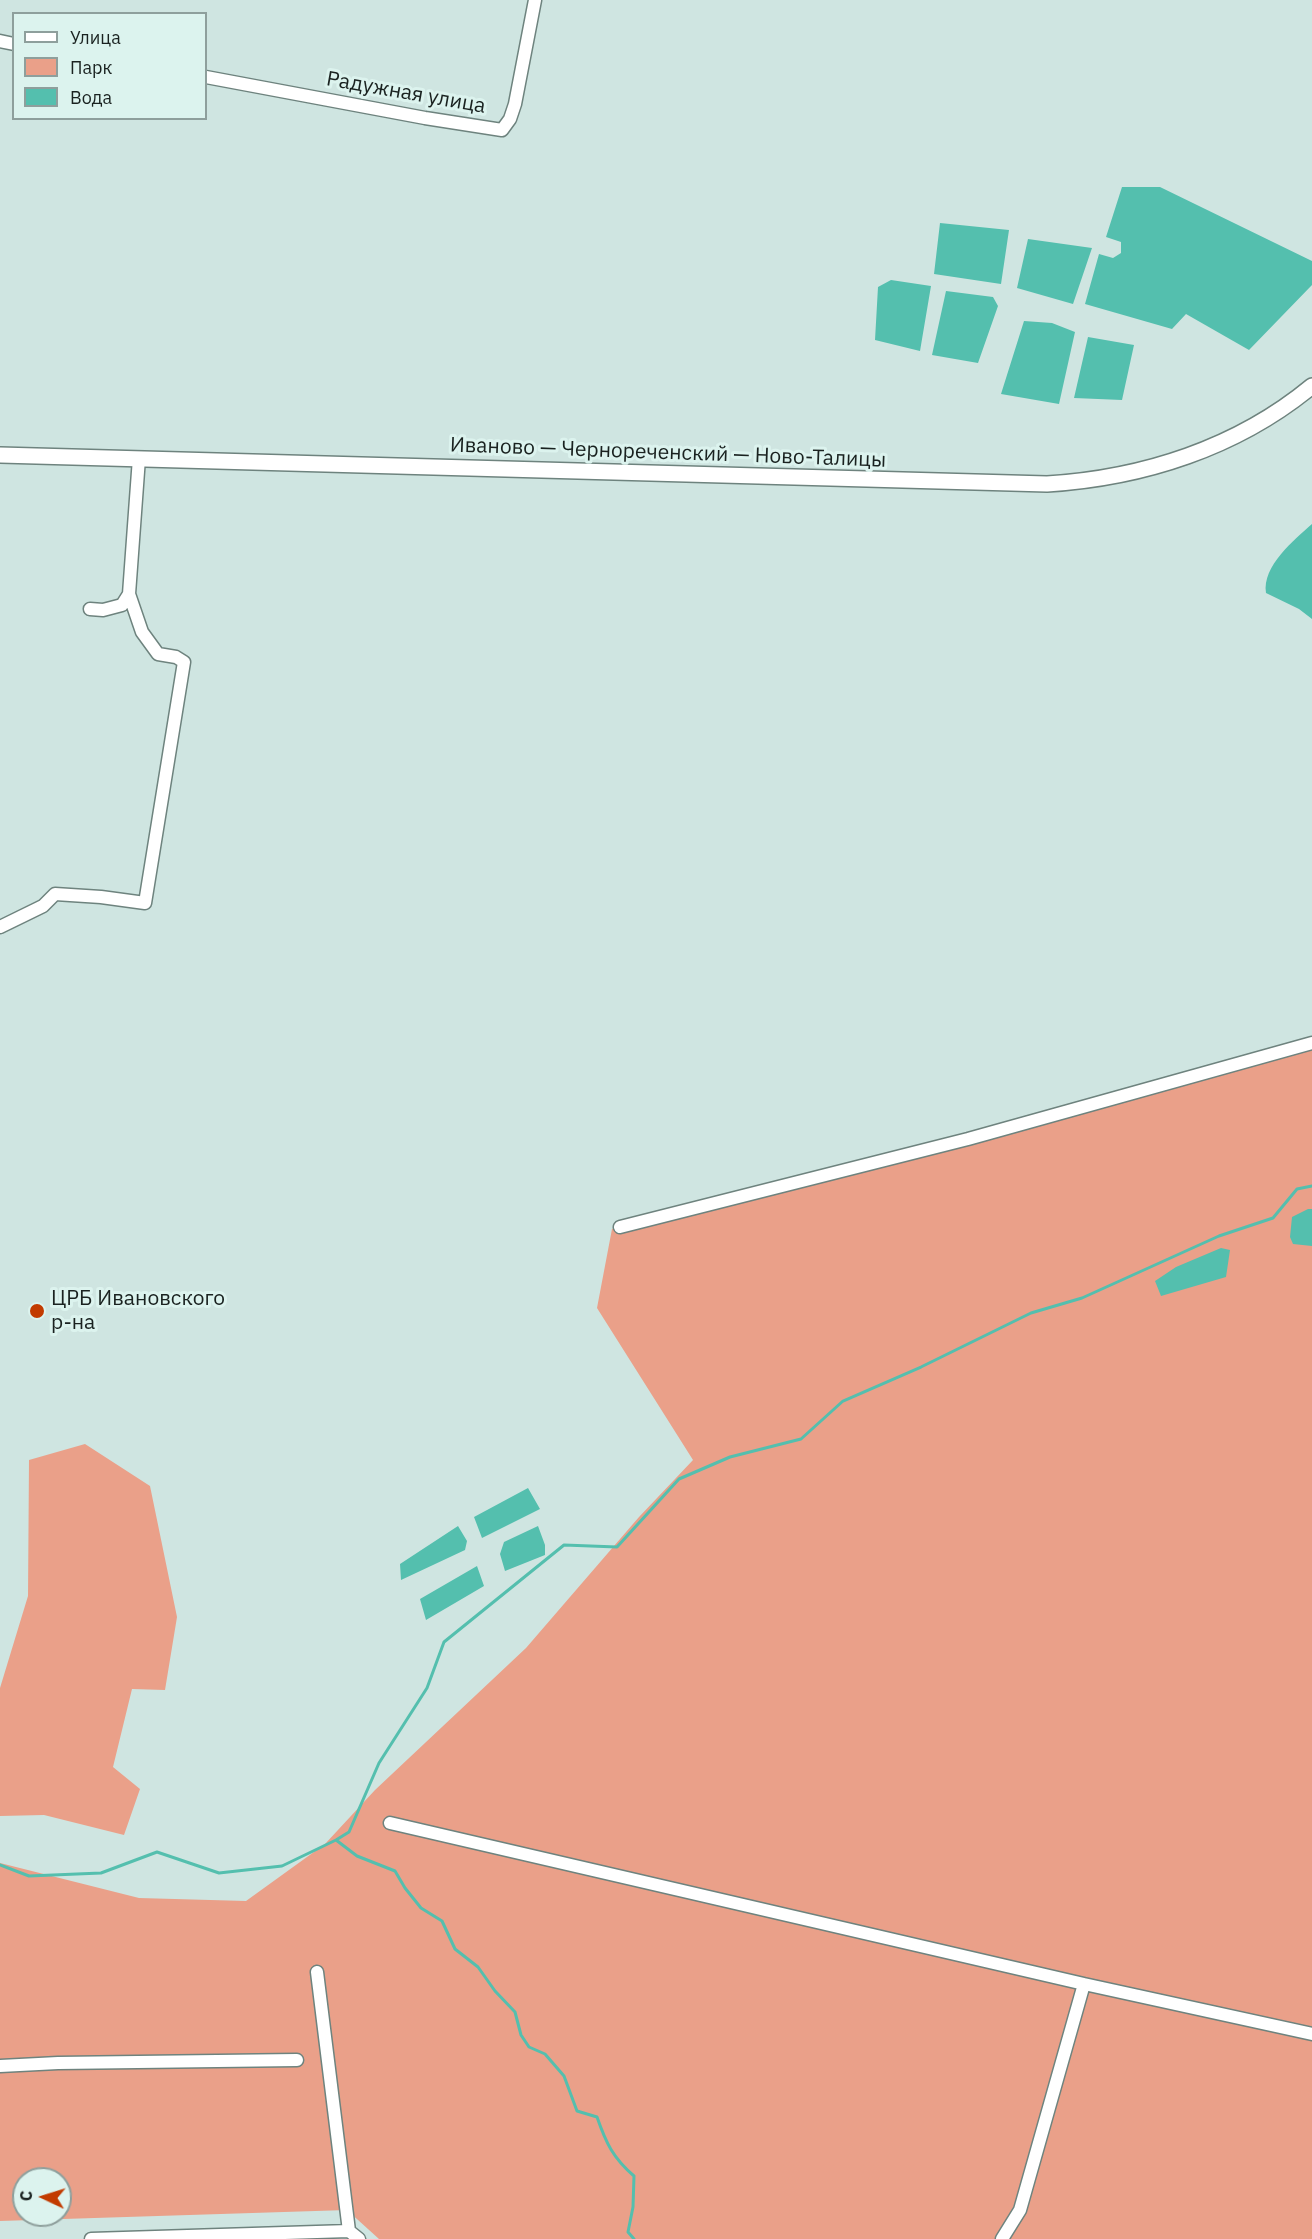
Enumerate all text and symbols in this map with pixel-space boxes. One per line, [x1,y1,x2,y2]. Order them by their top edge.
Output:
legend [12,12,207,120]
text: Улица [70,26,121,49]
text: Парк [70,56,112,79]
street label: Радужная улица [324,67,488,119]
text: Вода [70,86,112,109]
street label: Иваново — Чернореченский — Ново-Талицы [449,433,887,473]
place label: ЦРБ Ивановского р-на [51,1286,225,1336]
marker: ЦРБ Ивановского р-на [28,1302,46,1320]
north arrow [12,2167,72,2227]
text: С [16,2190,36,2202]

